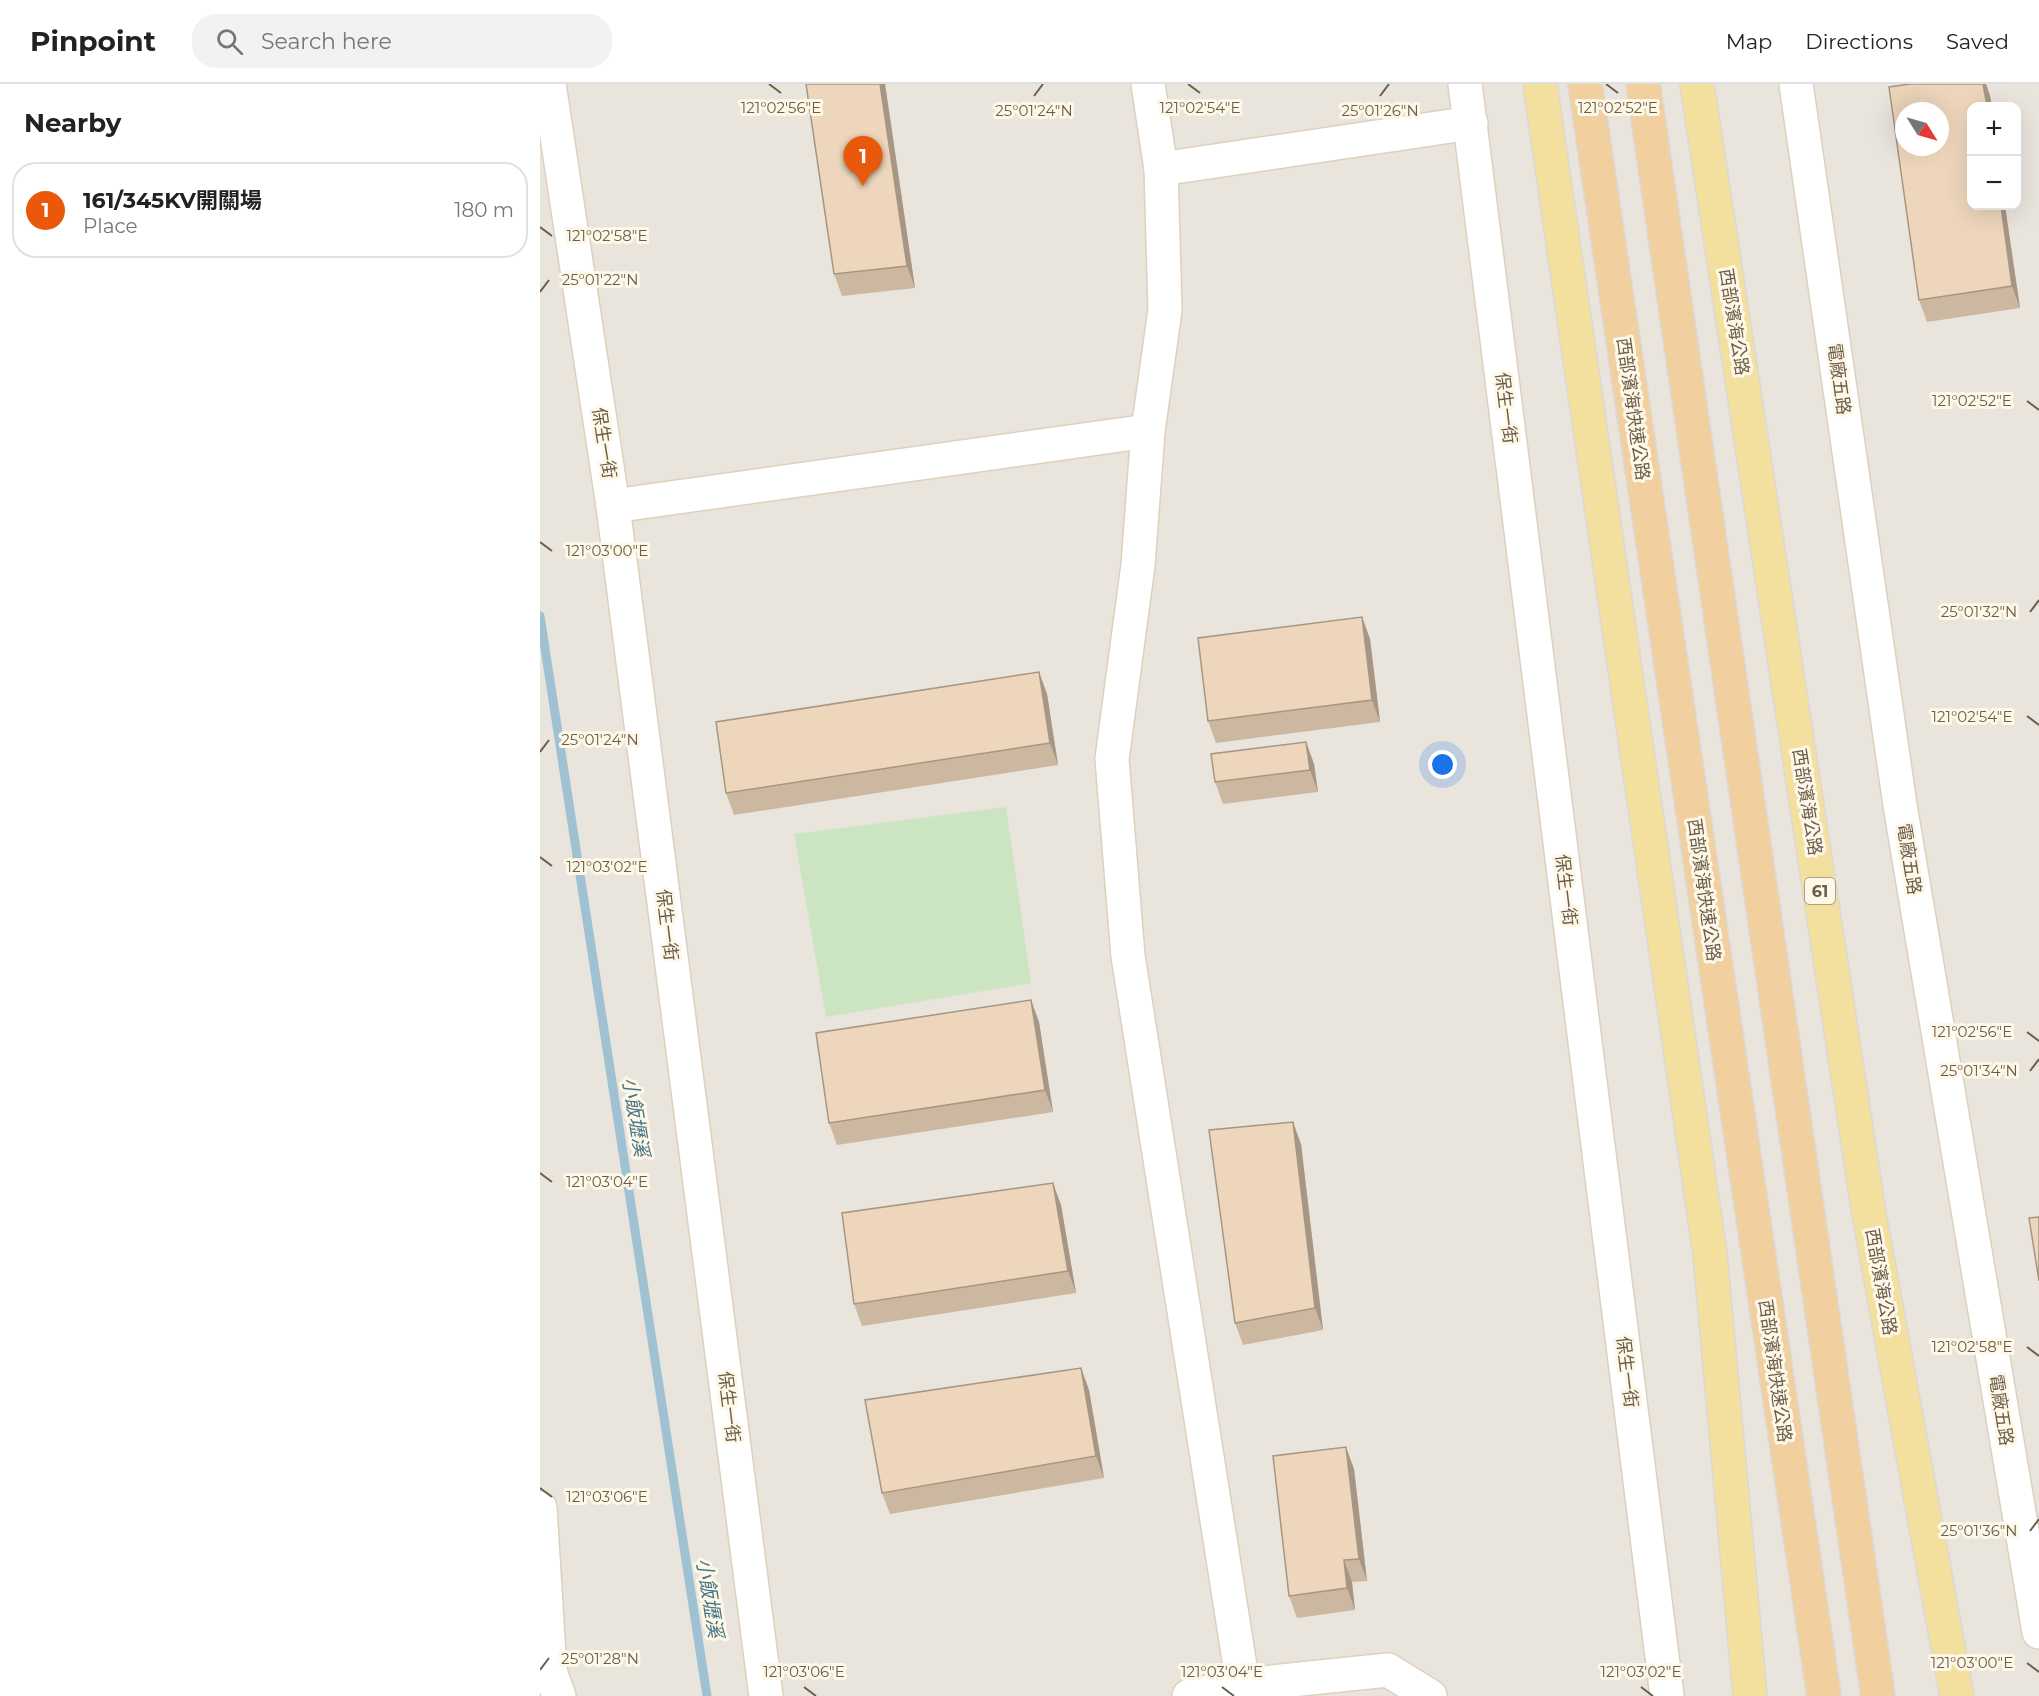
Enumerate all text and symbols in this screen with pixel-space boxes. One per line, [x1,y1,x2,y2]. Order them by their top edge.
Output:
search box [192,14,612,68]
text: Pinpoint [30,24,156,58]
icon: search [213,25,246,58]
text: Search here [261,28,392,55]
text: Map [1726,29,1772,54]
text: Directions [1805,29,1913,54]
text: Saved [1946,29,2009,54]
text: 121°02'56"E [741,98,821,117]
text: 121°02'54"E [1160,98,1240,117]
text: 121°02'52"E [1578,98,1658,117]
text: 25°01'24"N [995,101,1073,120]
text: 25°01'26"N [1341,101,1419,120]
north arrow [1895,102,1949,156]
map controls [1967,102,2021,210]
button: + [1967,102,2021,156]
text: Nearby [24,107,121,139]
pin: 1 [844,136,882,186]
button: − [1967,156,2021,210]
text: 161/345KV開關場 [83,187,262,214]
text: 1 [42,198,49,222]
text: 180 m [454,198,514,222]
text: Place [83,214,138,238]
text: 121°02'58"E [567,226,648,245]
street label: 西部濱海公路 [1715,267,1753,377]
text: 25°01'22"N [562,270,638,289]
street label: 西部濱海快速公路 [1612,336,1654,482]
street label: 電廠五路 [1823,342,1855,416]
street label: 保生一街 [1491,371,1521,445]
text: 121°02'52"E [1932,391,2012,410]
street label: 保生一街 [588,406,620,480]
text: 121°03'00"E [566,541,648,560]
text: 25°01'32"N [1941,602,2017,621]
text: 121°02'54"E [1932,707,2012,726]
text: 25°01'24"N [561,730,639,749]
street label: 西部濱海公路 [1788,747,1826,857]
your location [1428,750,1457,779]
street label: 西部濱海快速公路 [1683,817,1725,963]
street label: 電廠五路 [1893,822,1925,896]
street label: 保生一街 [1551,853,1581,927]
text: 121°03'02"E [567,857,647,876]
road number: 61 [1805,878,1835,904]
street label: 保生一街 [652,888,682,962]
text: 121°02'56"E [1932,1022,2012,1041]
text: 25°01'34"N [1940,1061,2018,1080]
water label: 小飯壢溪 [618,1076,655,1161]
text: 121°03'04"E [566,1172,648,1191]
street label: 西部濱海公路 [1861,1227,1901,1337]
street label: 西部濱海快速公路 [1754,1298,1796,1444]
street label: 保生一街 [1612,1335,1642,1409]
text: 121°02'58"E [1932,1337,2013,1356]
street label: 保生一街 [714,1370,744,1444]
street label: 電廠五路 [1985,1373,2017,1447]
text: 121°03'06"E [566,1487,648,1506]
text: 25°01'36"N [1940,1521,2018,1540]
water label: 小飯壢溪 [692,1557,729,1642]
text: 25°01'28"N [561,1649,639,1668]
text: 121°03'00"E [1931,1653,2013,1672]
text: 121°03'06"E [763,1662,845,1681]
text: 121°03'04"E [1181,1662,1263,1681]
text: 121°03'02"E [1601,1662,1681,1681]

